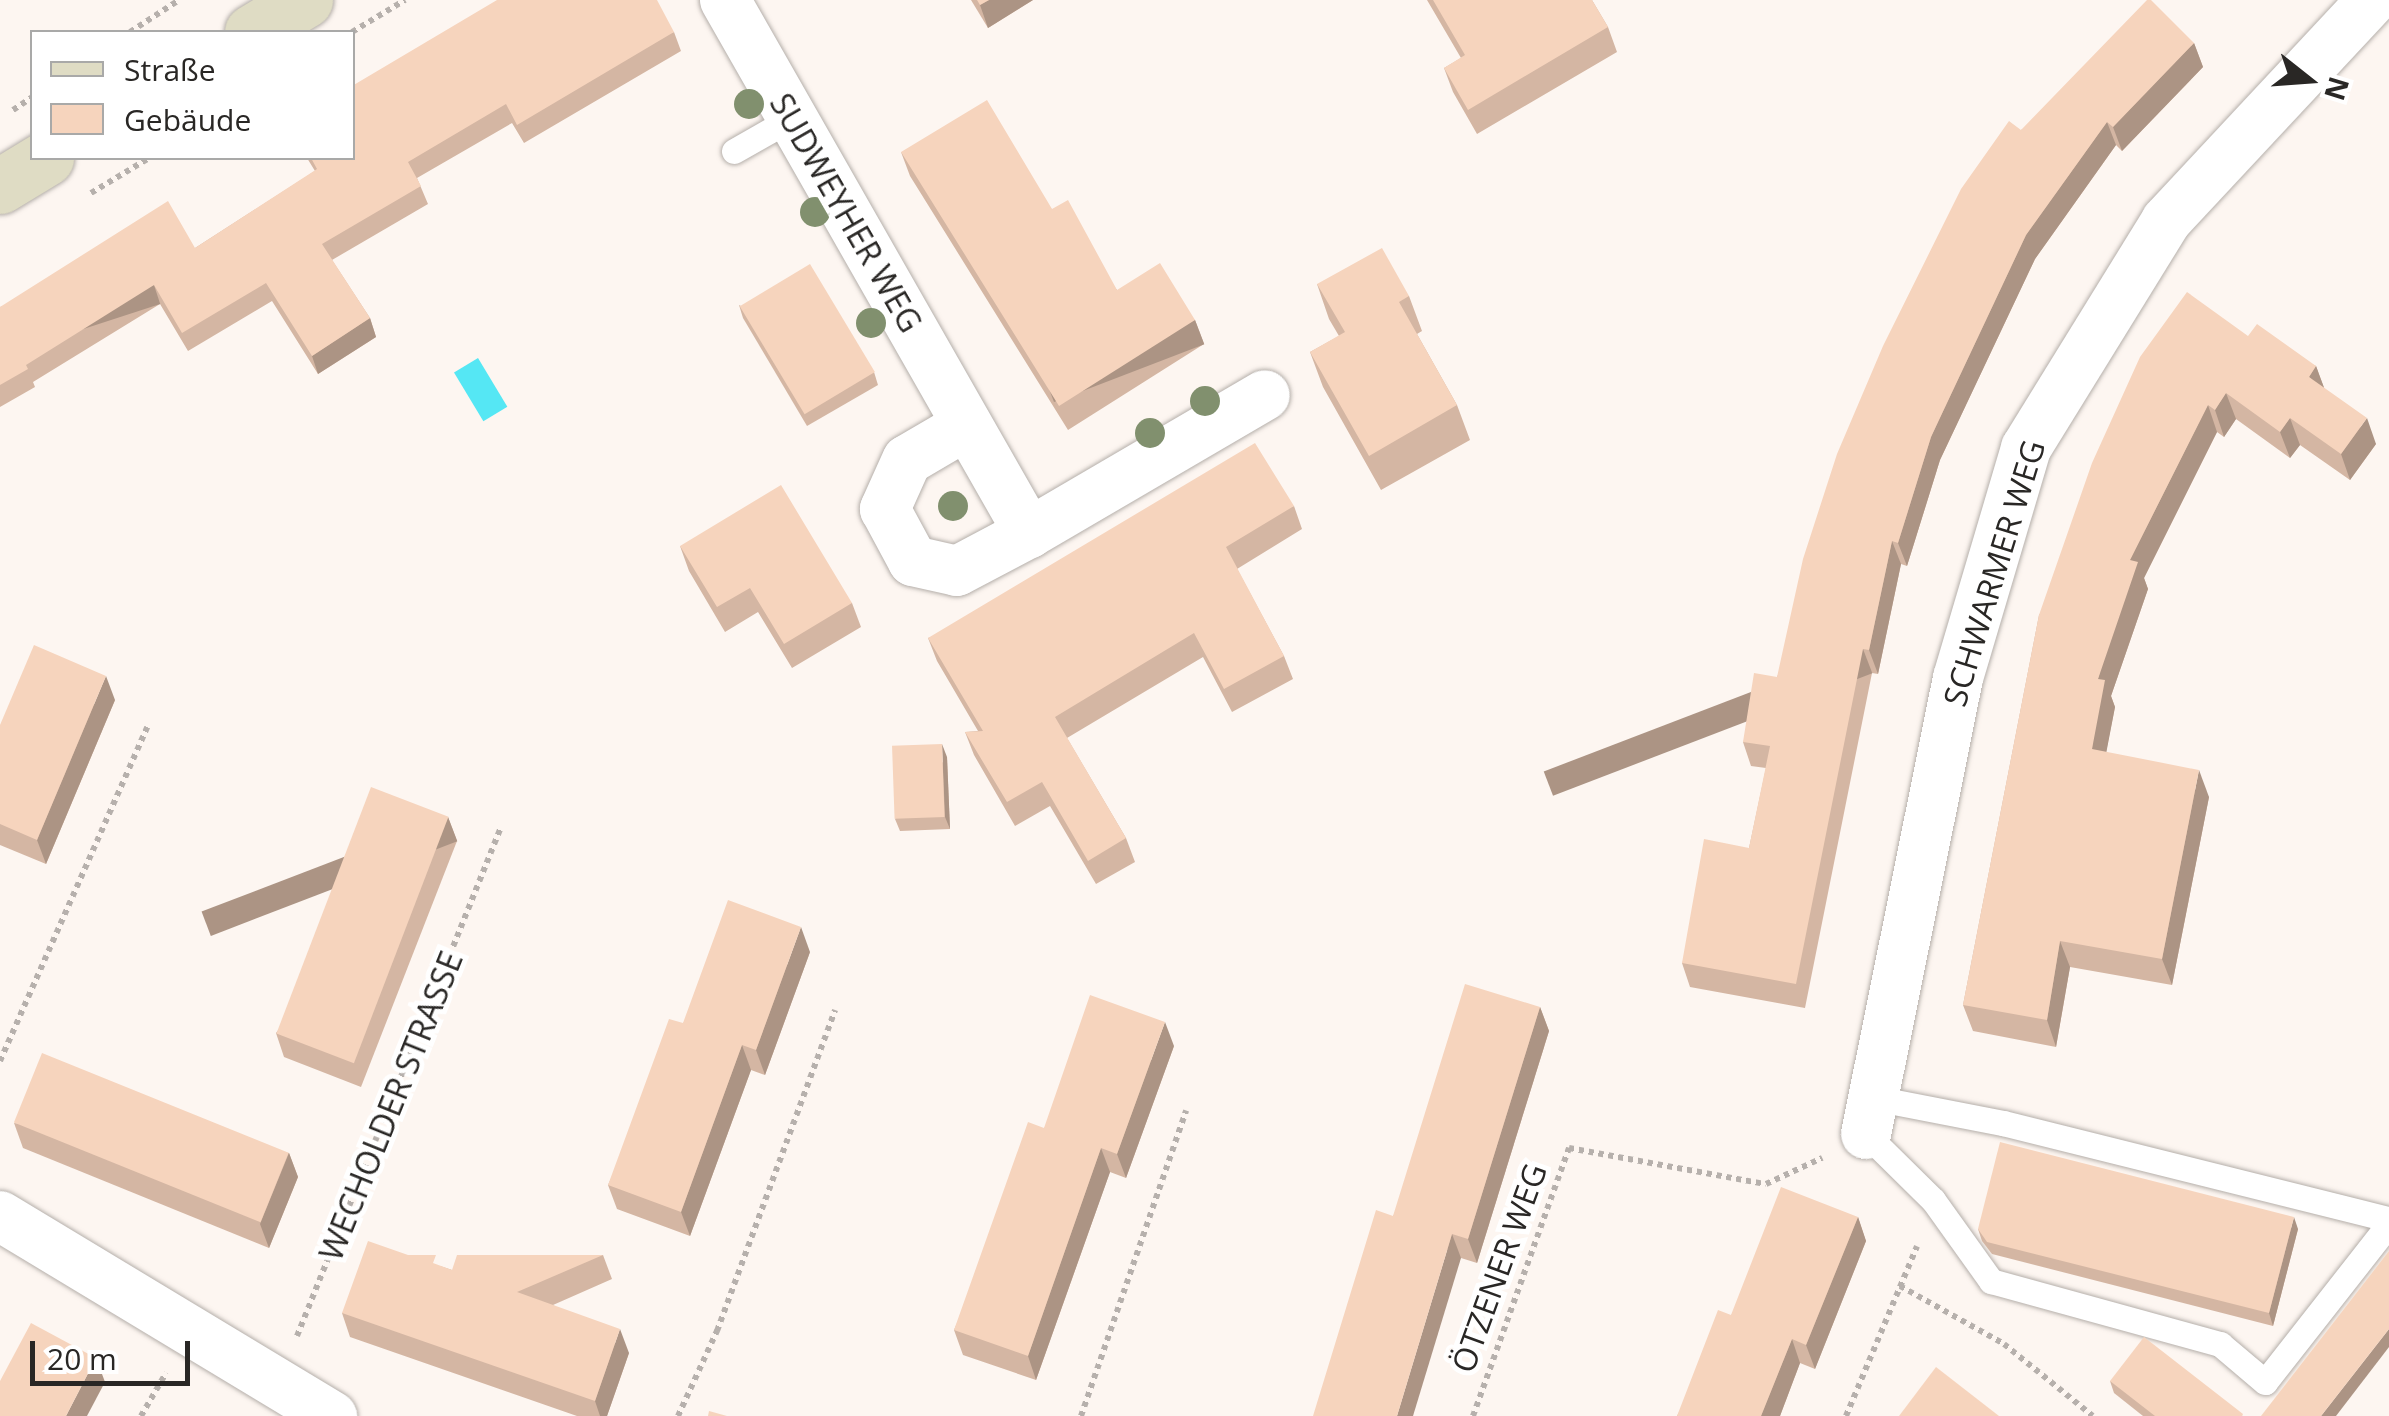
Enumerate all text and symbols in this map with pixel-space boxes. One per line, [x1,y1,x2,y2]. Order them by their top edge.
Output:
legend [30,30,355,160]
north arrow [2259,30,2359,130]
text: Straße [124,49,216,90]
text: N [2316,72,2359,105]
street label: SUDWEYHER WEG [762,87,930,339]
text: Gebäude [124,99,251,140]
street label: SCHWARMER WEG [1935,435,2053,711]
street label: WECHOLDER STRASSE [311,946,471,1266]
street label: ÖTZENER WEG [1443,1158,1555,1378]
scale bar [35,1321,195,1383]
text: 20 m [47,1338,117,1379]

